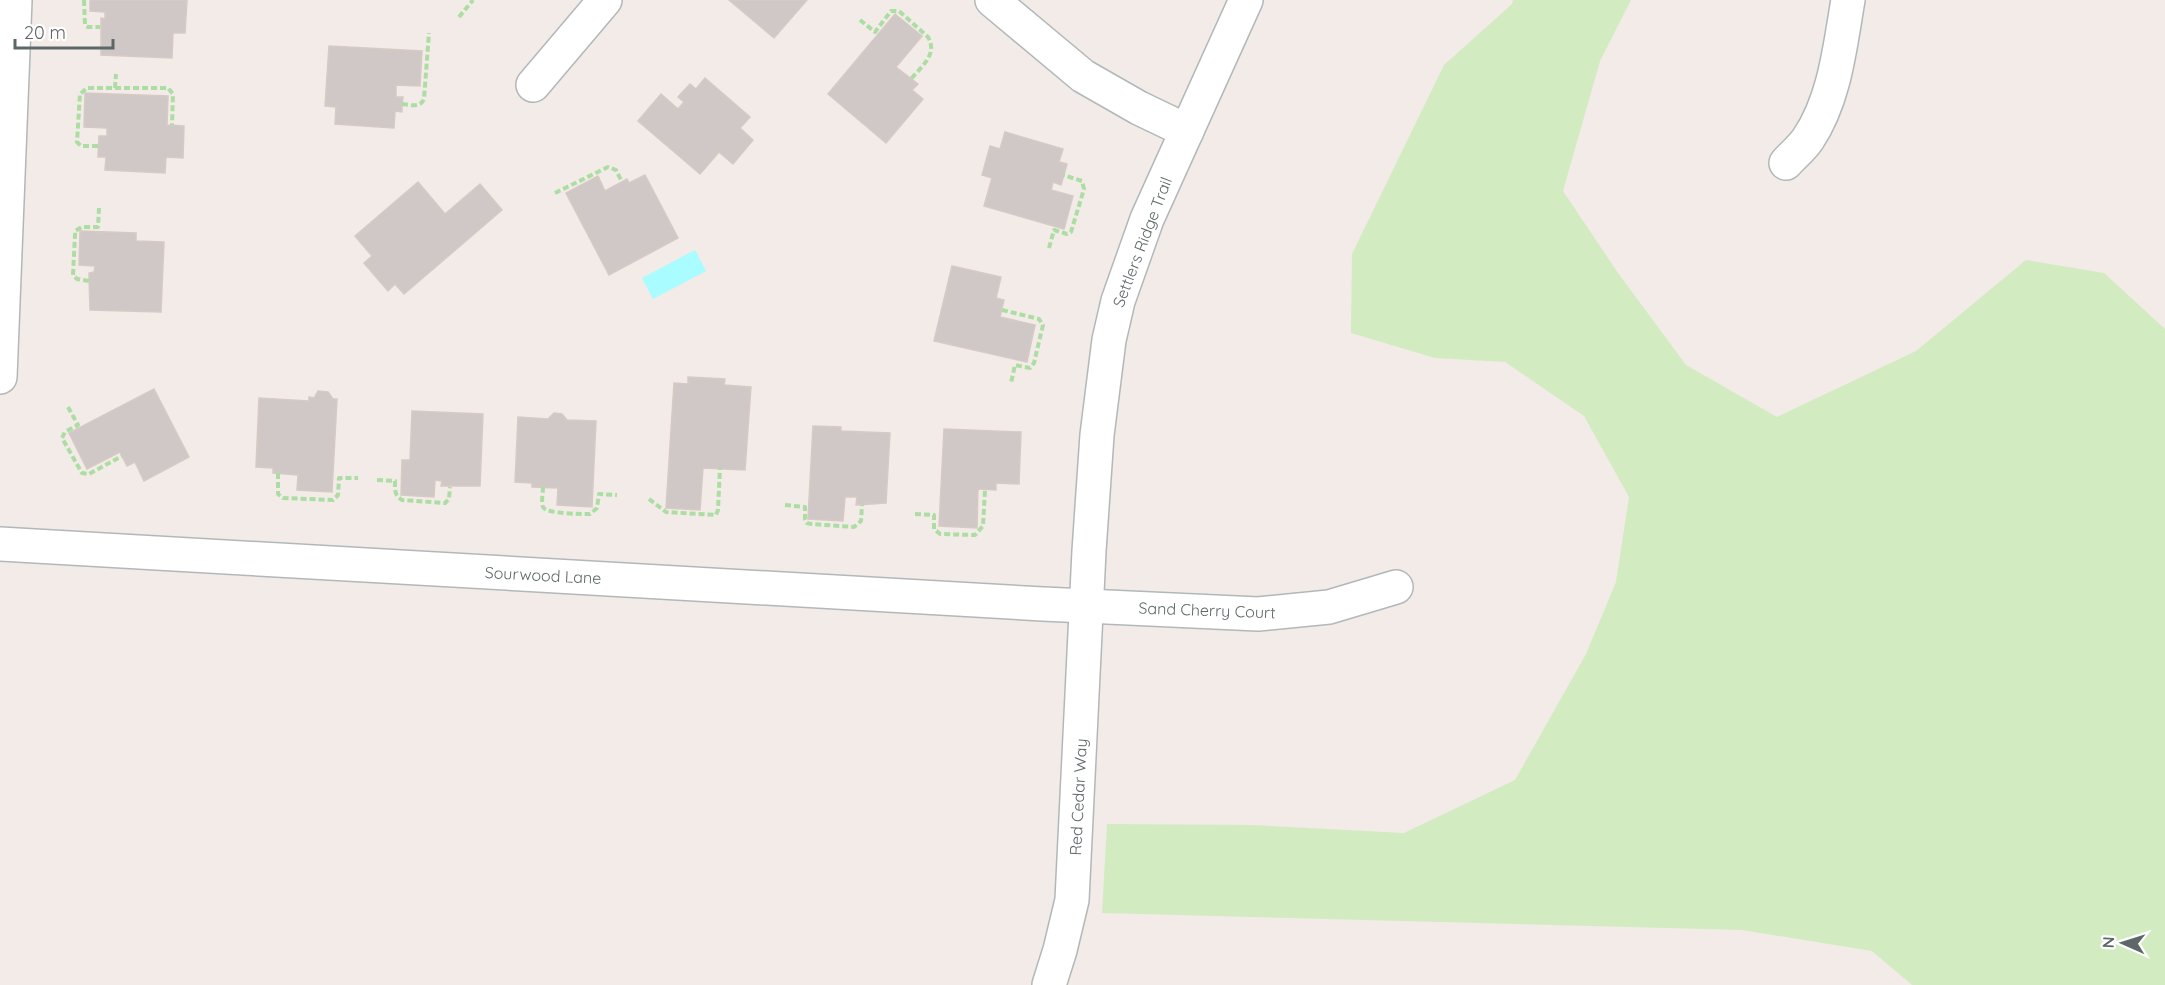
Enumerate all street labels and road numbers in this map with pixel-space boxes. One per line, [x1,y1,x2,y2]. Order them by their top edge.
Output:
street label: Settlers Ridge Trail [1108,174,1176,310]
street label: Sourwood Lane [484,562,602,588]
street label: Sand Cherry Court [1138,598,1276,622]
street label: Red Cedar Way [1065,738,1091,856]

